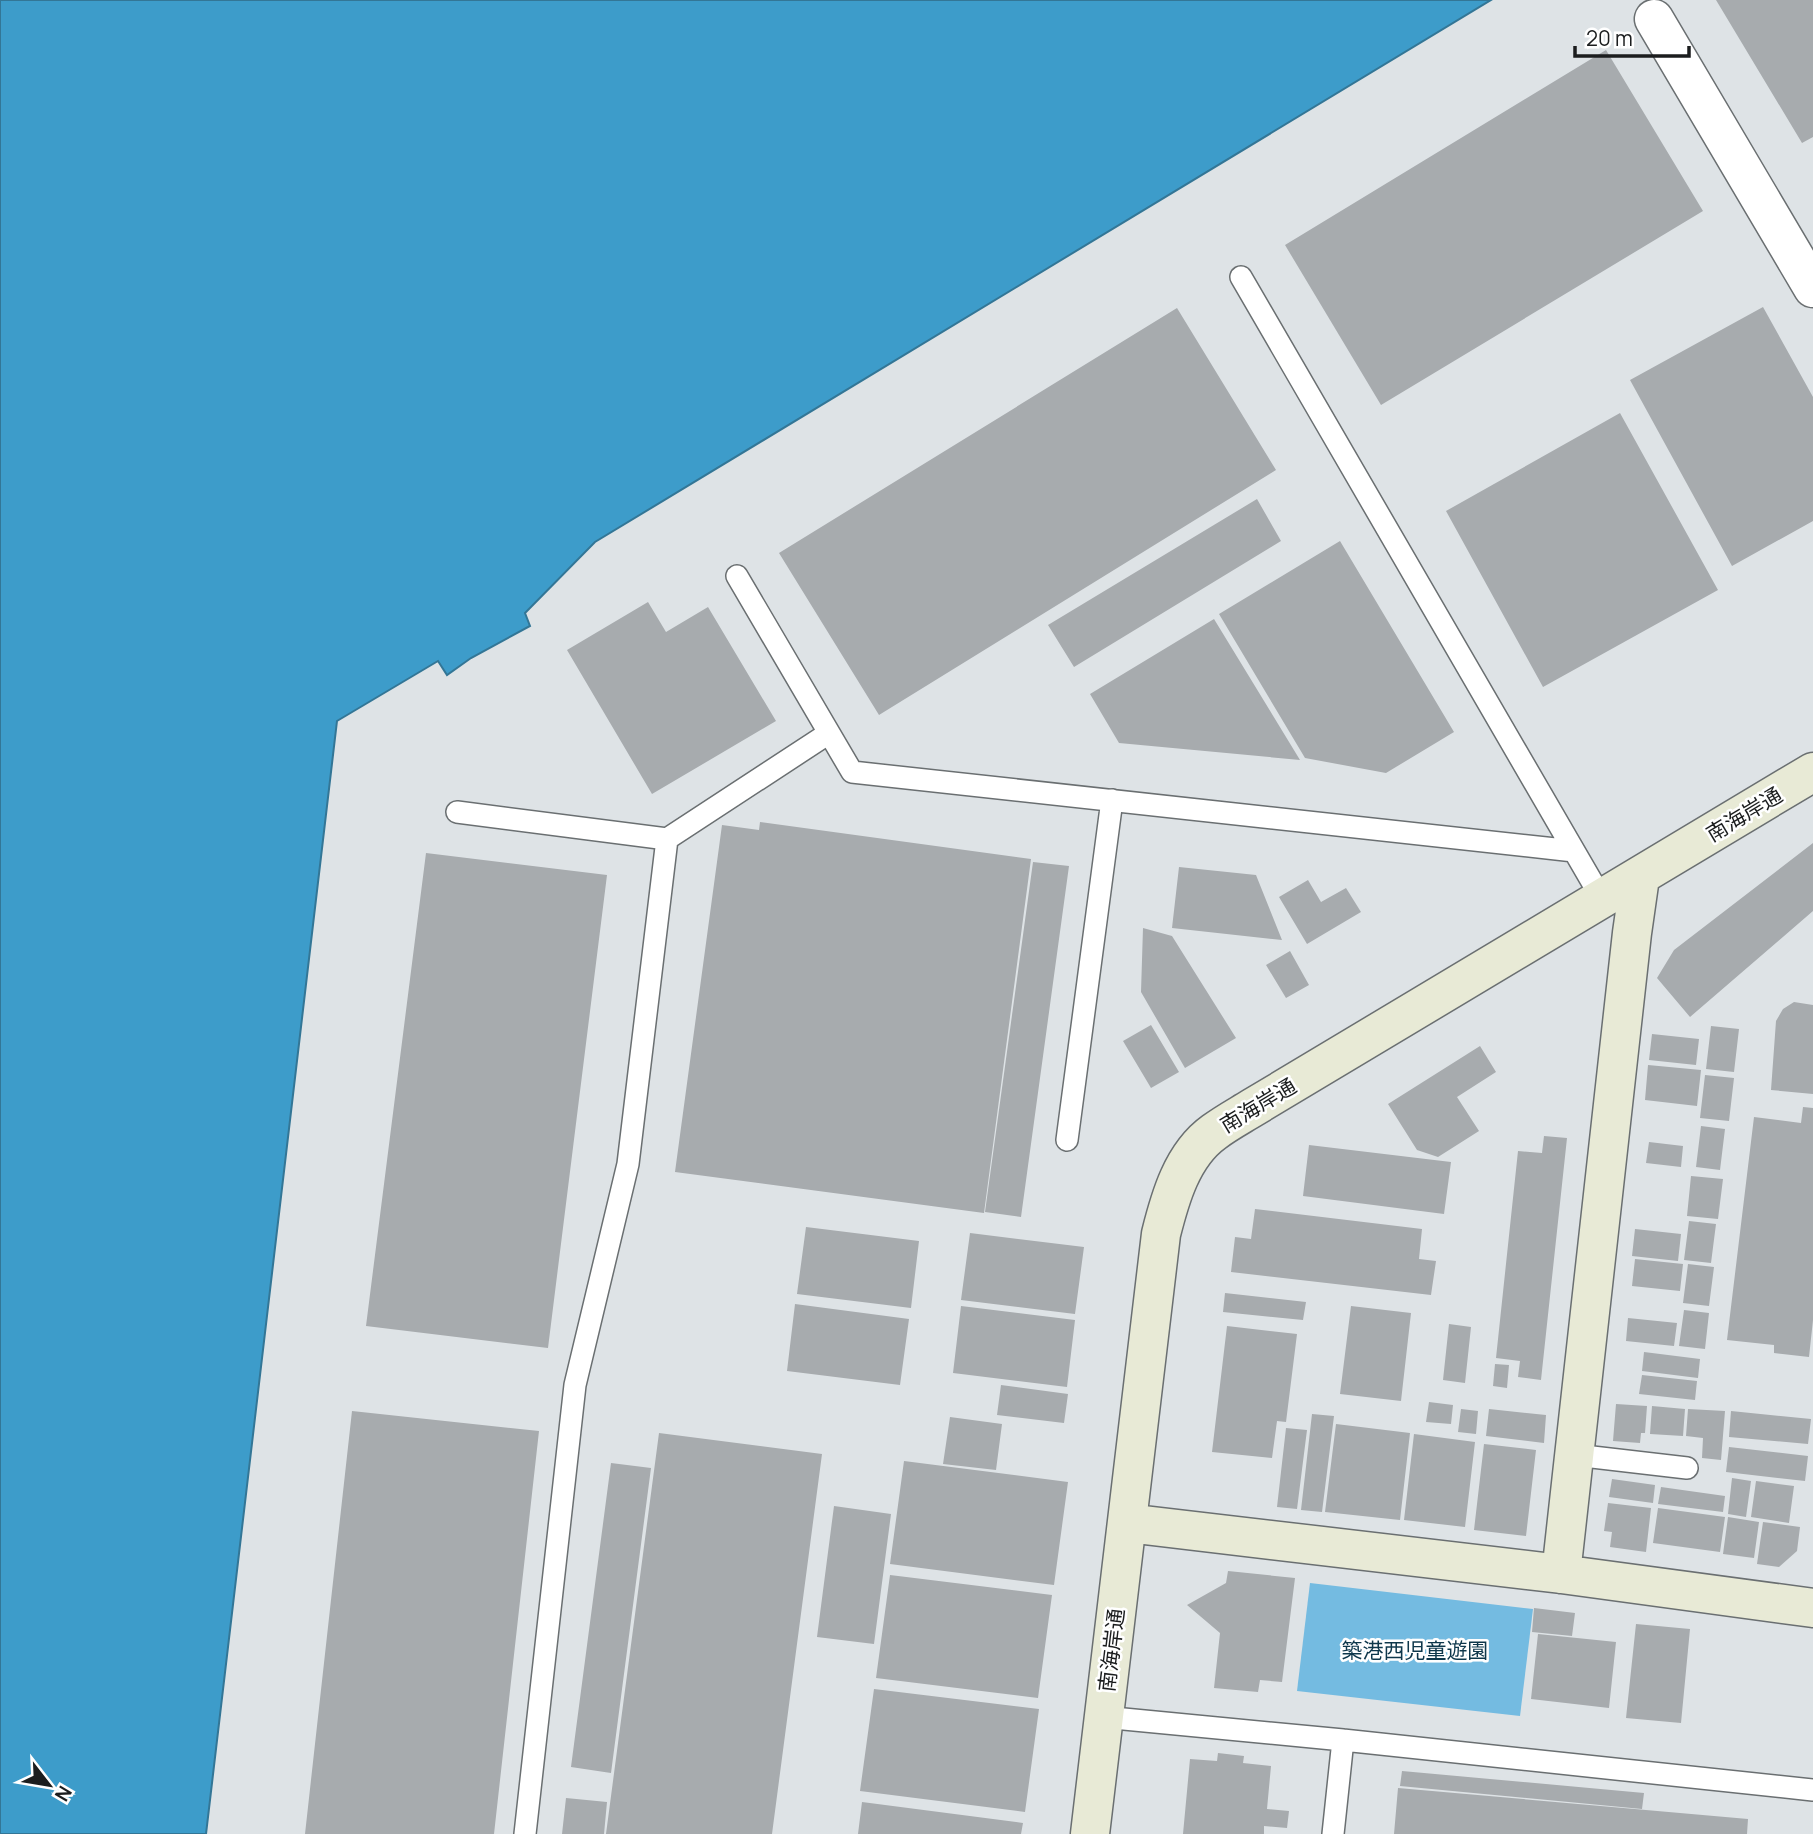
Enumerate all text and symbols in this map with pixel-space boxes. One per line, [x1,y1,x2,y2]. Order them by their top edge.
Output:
scale bar [1575,14,1689,58]
text: 20 m [1586,24,1633,52]
street label: 南海岸通 [1701,780,1787,848]
street label: 南海岸通 [1215,1071,1301,1139]
street label: 南海岸通 [1092,1607,1130,1693]
park label: 築港西児童遊園 [1342,1636,1489,1664]
north arrow [14,1750,84,1820]
text: N [49,1781,78,1806]

